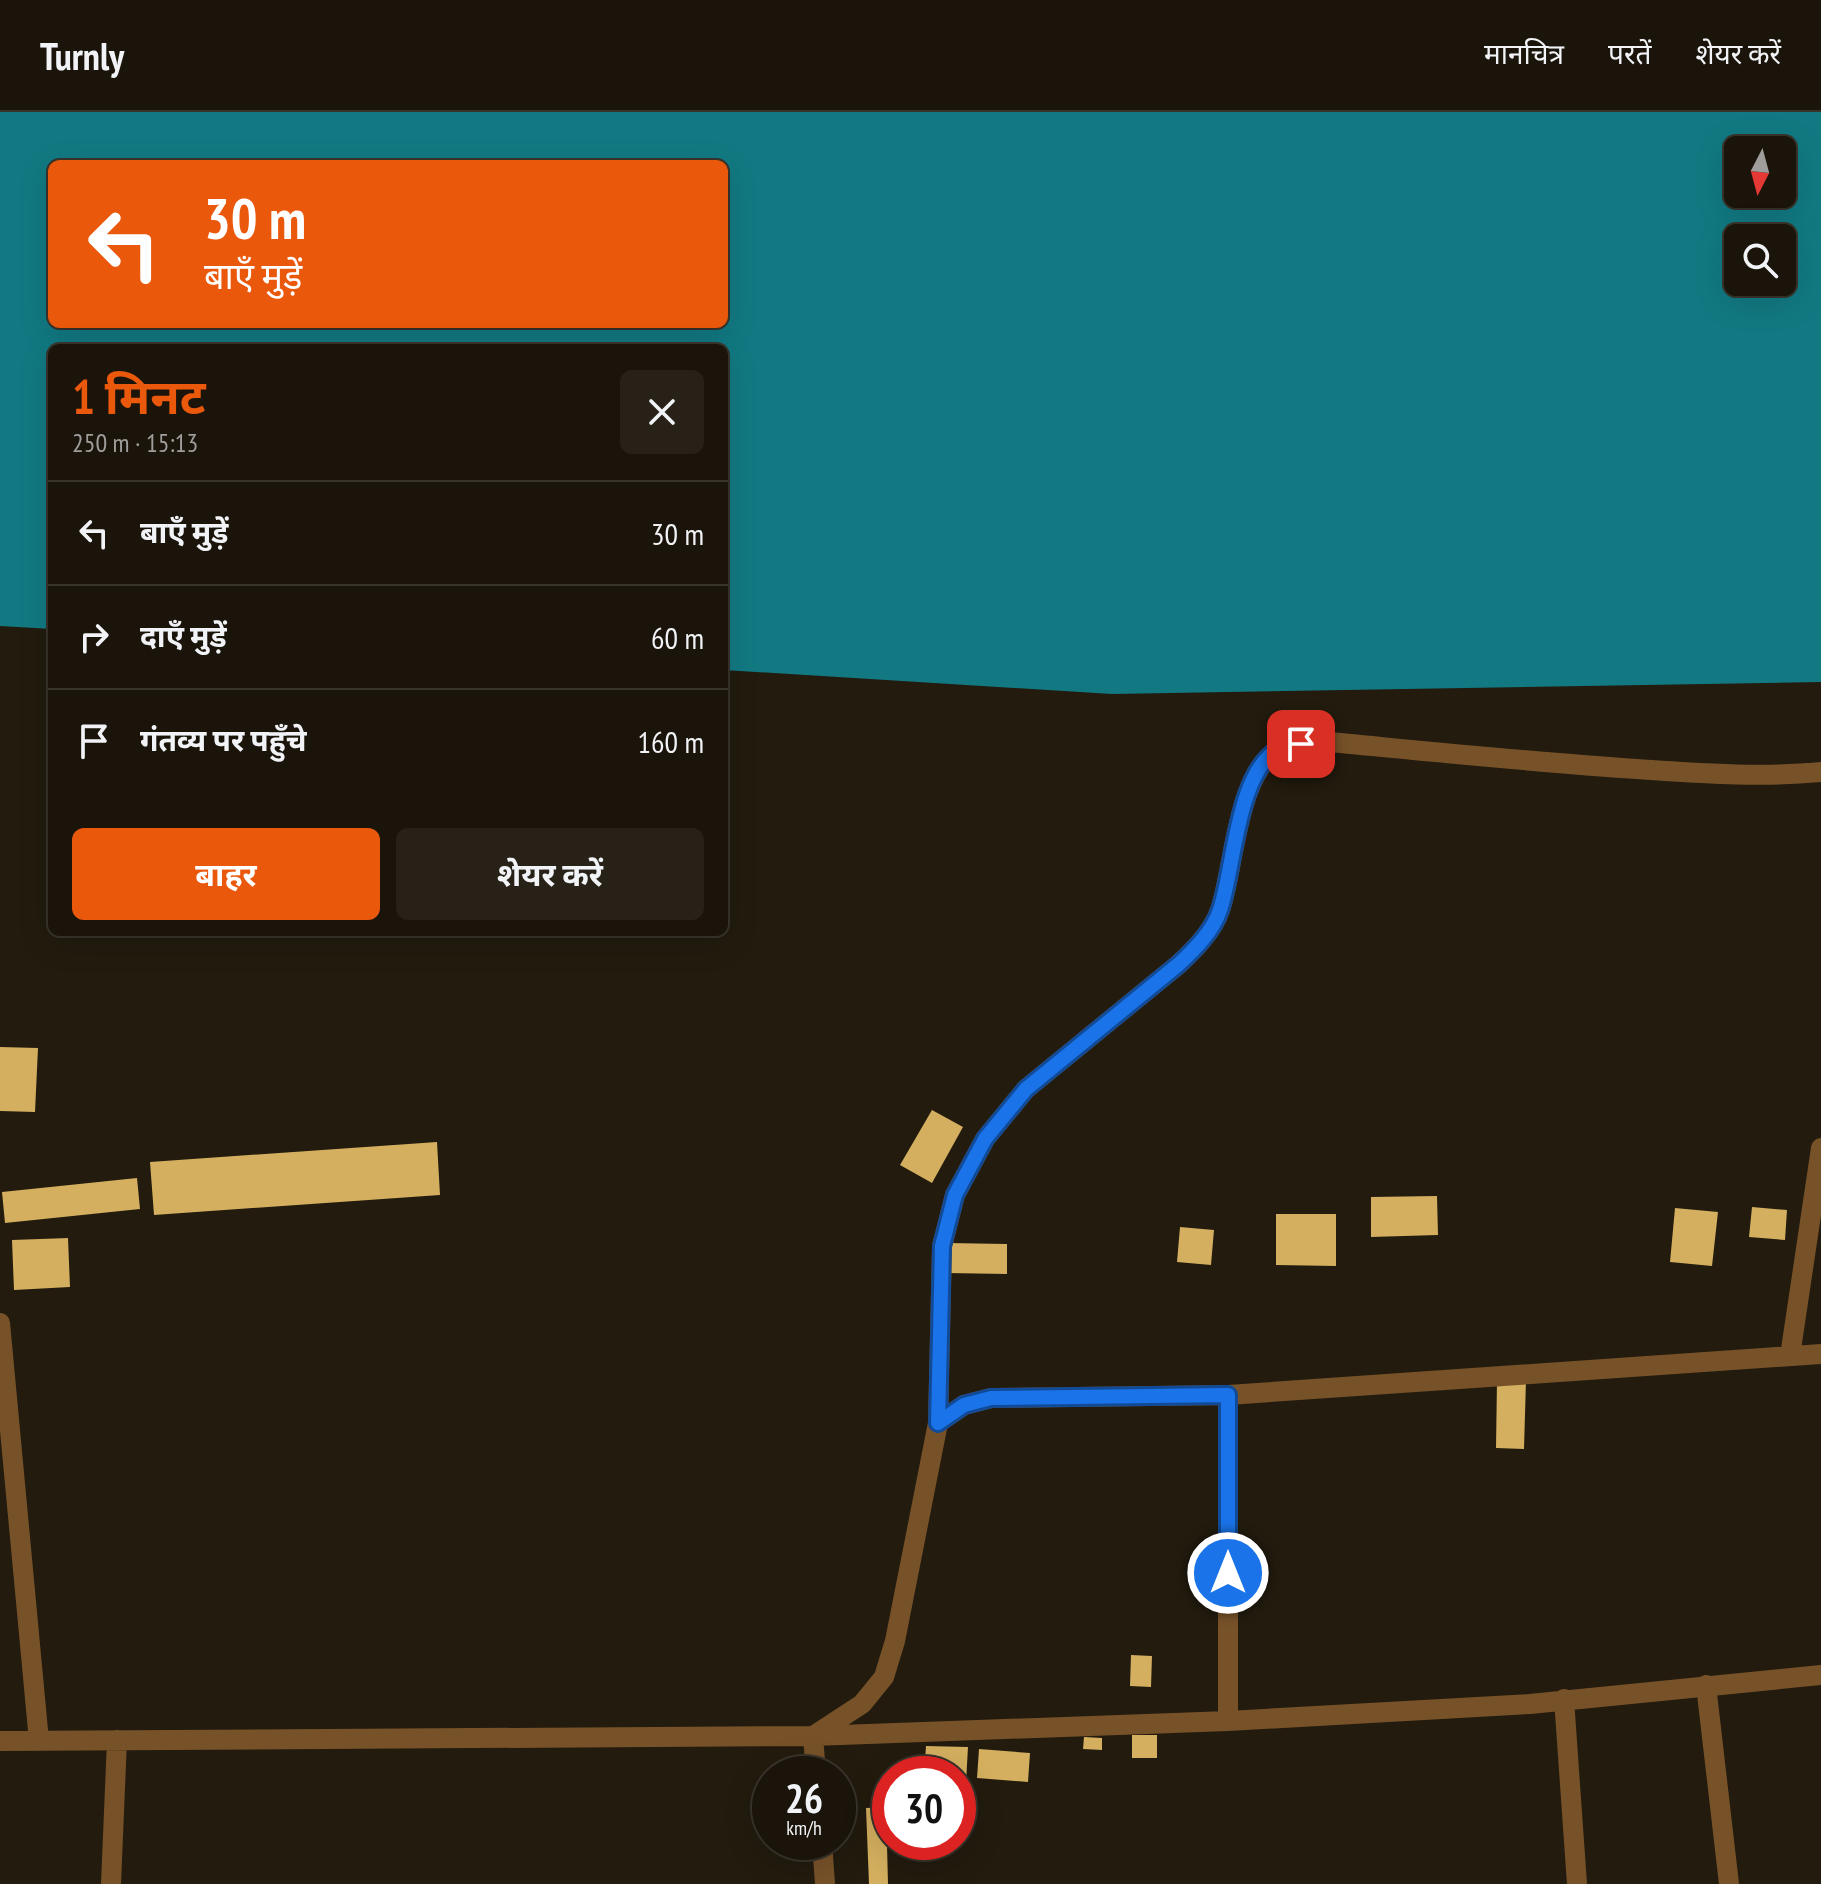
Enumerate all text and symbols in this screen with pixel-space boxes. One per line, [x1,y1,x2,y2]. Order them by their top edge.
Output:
text: Turnly [40,31,124,80]
text: मानचित्र [1484,35,1564,72]
text: परतें [1608,35,1651,72]
text: शेयर करें [1695,35,1781,72]
north arrow [1724,136,1796,208]
map controls [1724,136,1796,296]
text: 30 m [204,182,306,254]
icon: left [72,192,176,296]
button: search [1724,224,1796,296]
text: बाएँ मुड़ें [204,252,302,299]
text: 1 मिनट [72,365,206,427]
button: close [620,370,704,454]
text: 250 m · 15:13 [72,426,198,459]
icon: left [72,511,116,555]
text: बाएँ मुड़ें [140,512,228,551]
text: 30 m [651,514,704,553]
icon: right [72,615,116,659]
text: दाएँ मुड़ें [140,616,227,655]
text: 60 m [651,618,704,657]
pin [1267,710,1335,778]
icon: arrive [72,719,116,763]
text: गंतव्य पर पहुँचे [140,720,307,759]
text: 160 m [638,722,704,761]
icon: arrive [1279,722,1323,766]
button: बाहर [72,828,380,920]
button: शेयर करें [396,828,704,920]
position arrow [1186,1531,1270,1615]
speed limit sign: 30 [872,1756,976,1860]
text: 26 [785,1772,823,1824]
text: km/h [786,1815,822,1841]

